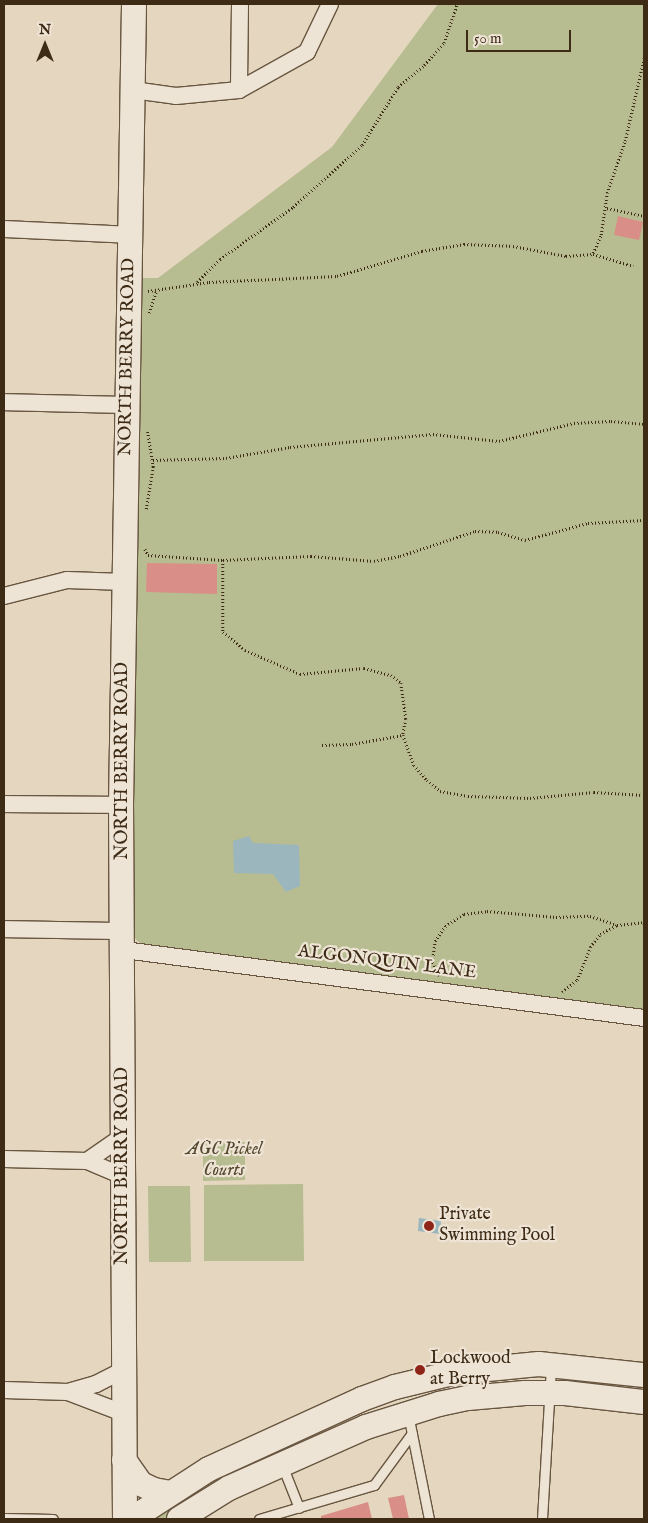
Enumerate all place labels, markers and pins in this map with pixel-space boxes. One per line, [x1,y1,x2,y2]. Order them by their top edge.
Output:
place label: Private Swimming Pool [439,1205,555,1248]
marker: Private Swimming Pool [423,1220,435,1232]
place label: Lockwood at Berry [430,1349,511,1392]
marker: Lockwood at Berry [414,1364,426,1376]

